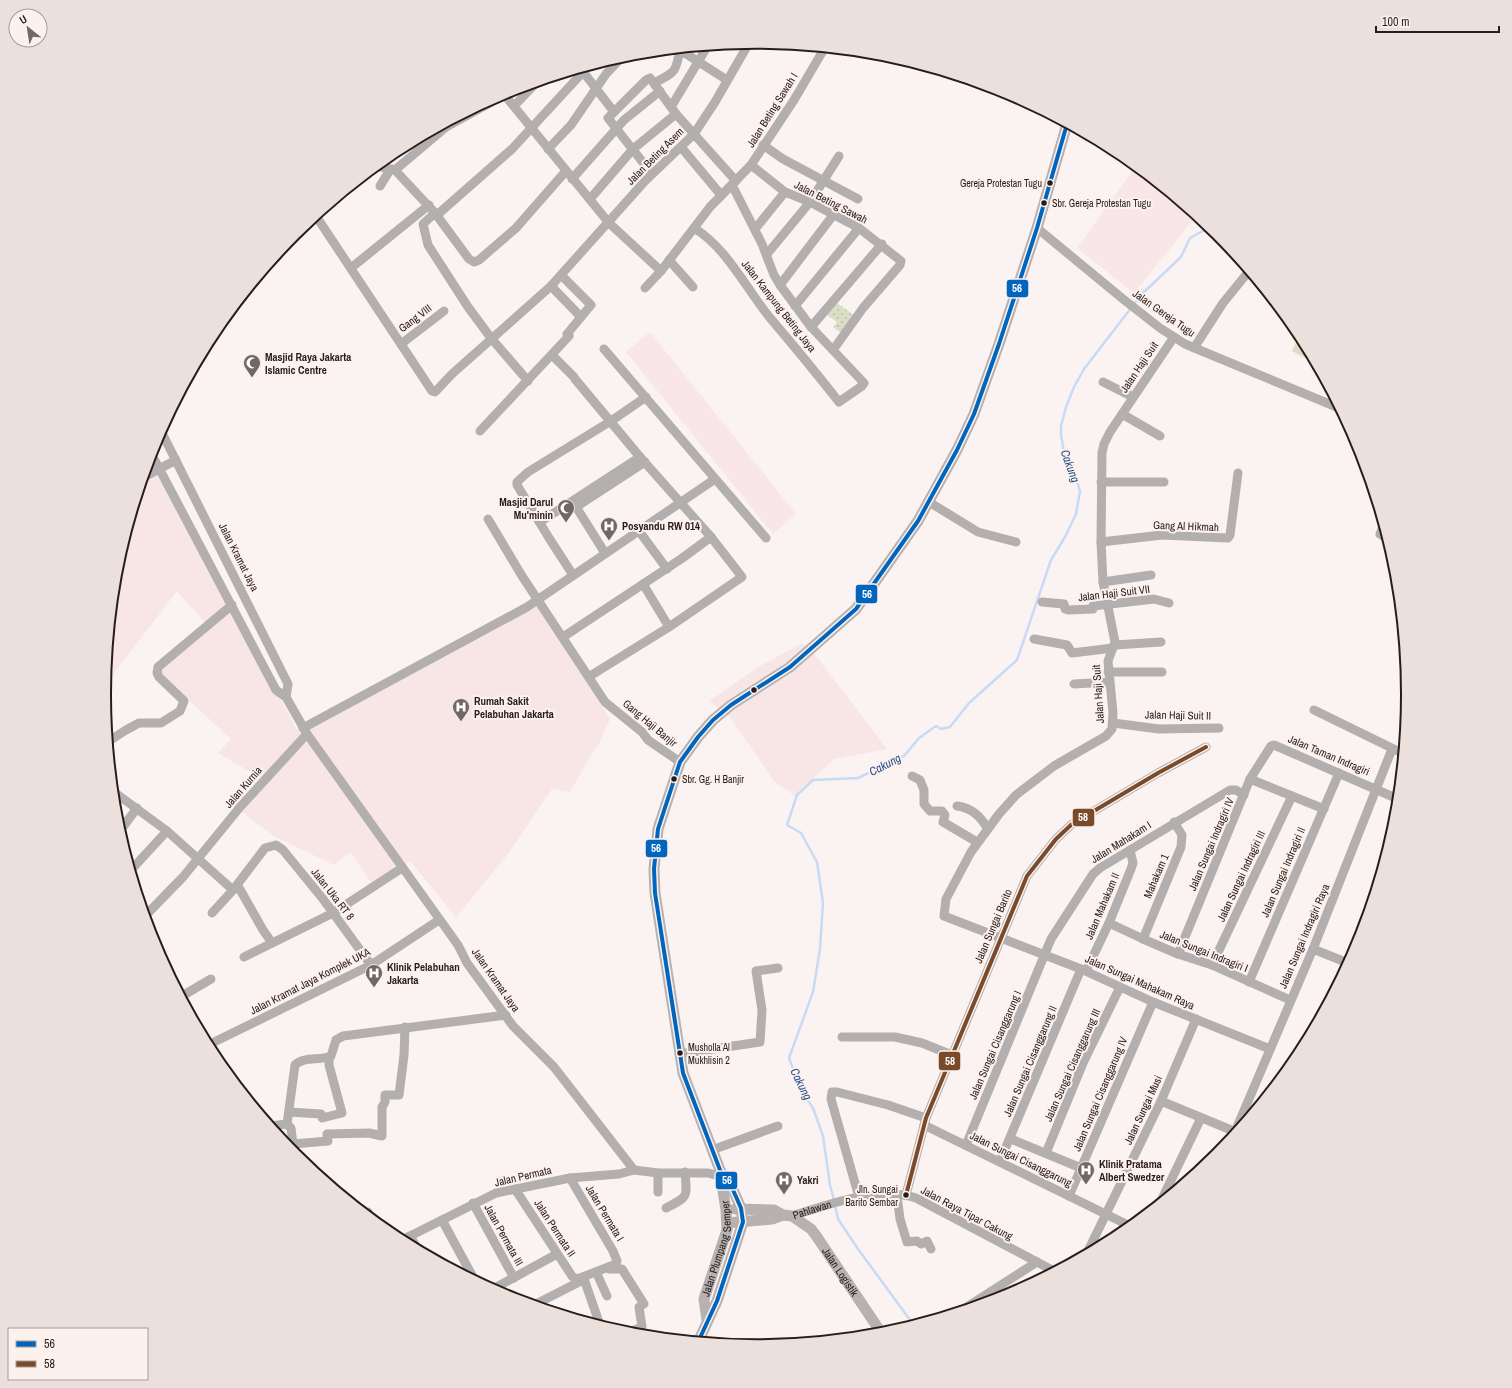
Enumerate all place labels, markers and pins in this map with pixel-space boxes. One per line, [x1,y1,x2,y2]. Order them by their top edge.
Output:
place label: Gereja Protestan Tugu [960,177,1042,190]
marker: Gereja Protestan Tugu [1045,178,1055,188]
place label: Sbr. Gereja Protestan Tugu [1052,197,1151,210]
marker: Sbr. Gereja Protestan Tugu [1039,198,1049,208]
place label: Masjid Raya Jakarta Islamic Centre [265,350,351,377]
mosque icon: Masjid Raya Jakarta Islamic Centre [242,353,262,378]
place label: Masjid Darul Mu'minin [499,495,553,522]
mosque icon: Masjid Darul Mu'minin [556,498,576,523]
hospital icon: Posyandu RW 014 [599,516,619,541]
place label: Posyandu RW 014 [622,519,700,533]
unlabelled marker [749,685,759,695]
place label: Rumah Sakit Pelabuhan Jakarta [474,694,554,721]
hospital icon: Rumah Sakit Pelabuhan Jakarta [451,697,471,722]
place label: Sbr. Gg. H Banjir [682,773,744,786]
marker: Sbr. Gg. H Banjir [669,774,679,784]
place label: Klinik Pelabuhan Jakarta [387,960,460,987]
hospital icon: Klinik Pelabuhan Jakarta [364,963,384,988]
place label: Musholla Al Mukhlisin 2 [688,1041,730,1067]
marker: Musholla Al Mukhlisin 2 [675,1048,685,1058]
place label: Klinik Pratama Albert Swedzer [1099,1157,1165,1184]
hospital icon: Klinik Pratama Albert Swedzer [1076,1160,1096,1185]
hospital icon: Yakri [774,1170,794,1195]
place label: Yakri [797,1173,819,1187]
place label: Jln. Sungai Barito Sembar [845,1183,898,1209]
marker: Jln. Sungai Barito Sembar [901,1190,911,1200]

